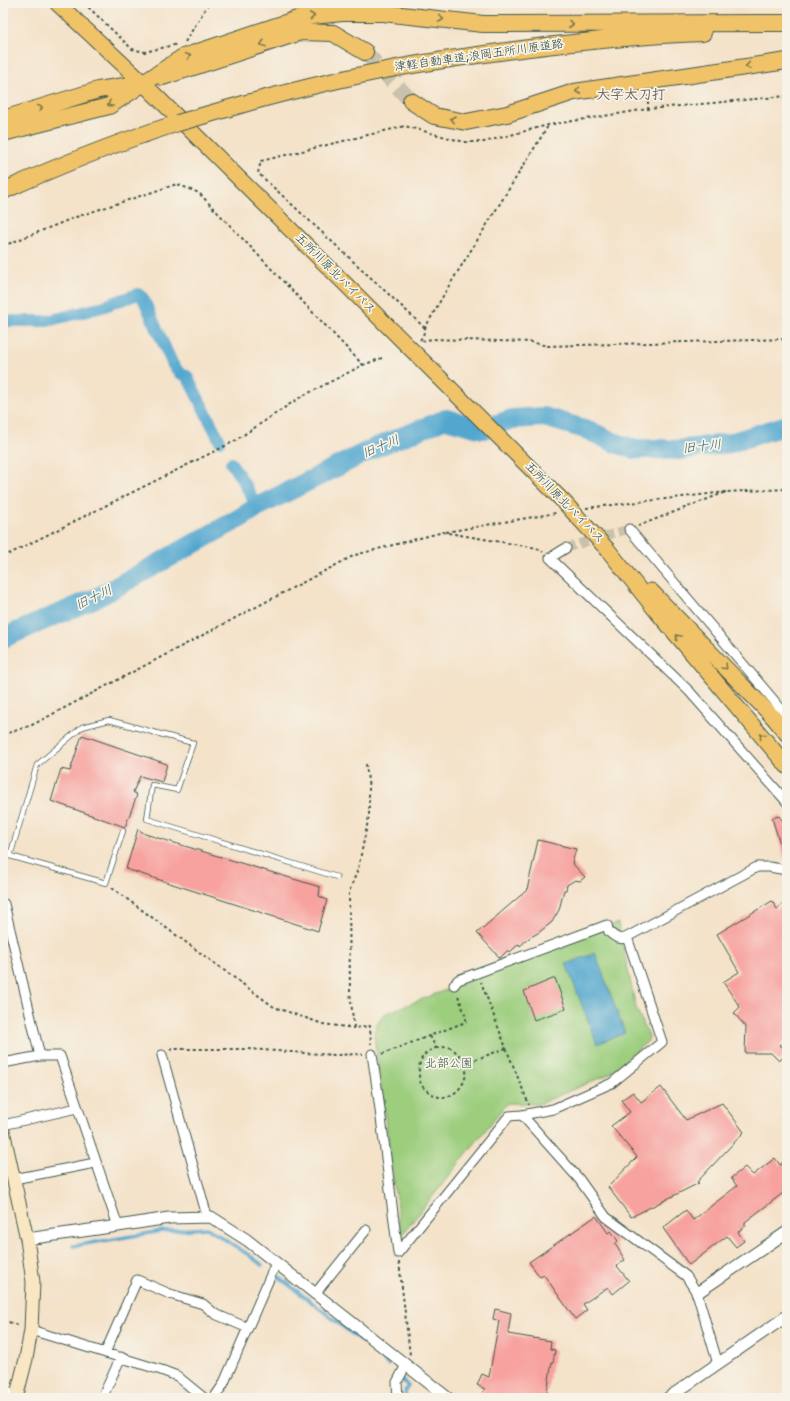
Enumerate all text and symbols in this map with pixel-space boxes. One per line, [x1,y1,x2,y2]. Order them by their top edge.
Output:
one-way arrow [309,12,315,21]
one-way arrow [438,14,444,23]
one-way arrow [568,19,574,28]
street label: 津軽自動車道;浪岡五所川原道路 [393,36,565,76]
one-way arrow [260,40,267,48]
one-way arrow [185,52,192,61]
one-way arrow [745,61,751,70]
district label: 大字太刀打 [596,86,666,104]
one-way arrow [575,87,581,95]
one-way arrow [107,99,114,107]
one-way arrow [37,104,44,113]
one-way arrow [450,115,456,124]
street label: 五所川原北バイパス [291,230,379,318]
water label: 旧十川 [360,432,402,462]
water label: 旧十川 [682,436,722,458]
street label: 五所川原北バイパス [521,459,607,547]
water label: 旧十川 [73,582,115,614]
one-way arrow [675,634,682,641]
one-way arrow [720,662,727,670]
one-way arrow [759,733,766,741]
park label: 北部公園 [425,1056,473,1072]

